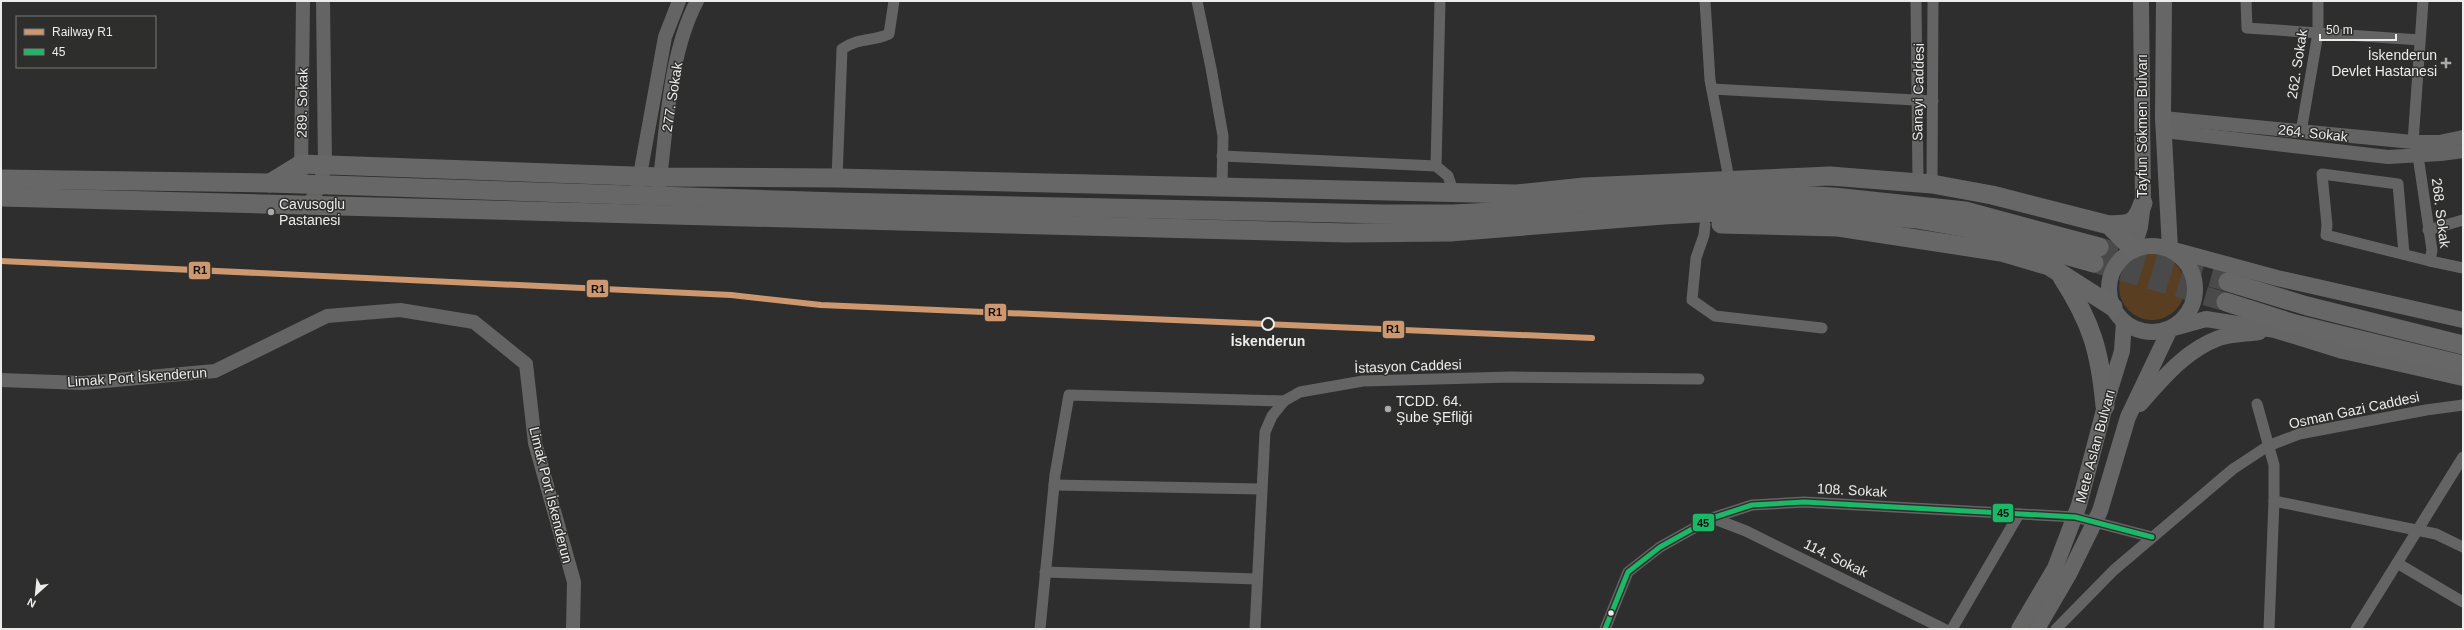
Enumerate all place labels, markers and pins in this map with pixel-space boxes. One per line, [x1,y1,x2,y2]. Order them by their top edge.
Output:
place label: İskenderun Devlet Hastanesi [2331,46,2437,79]
marker: İskenderun Devlet Hastanesi [2440,57,2452,69]
place label: Cavusoglu Pastanesi [279,196,345,228]
marker: Cavusoglu Pastanesi [266,207,276,217]
marker: İskenderun [1261,317,1275,331]
place label: İskenderun [1231,333,1305,349]
place label: TCDD. 64. Şube ŞEfliği [1396,393,1472,425]
marker: TCDD. 64. Şube ŞEfliği [1383,404,1393,414]
unlabelled marker [1606,608,1616,618]

